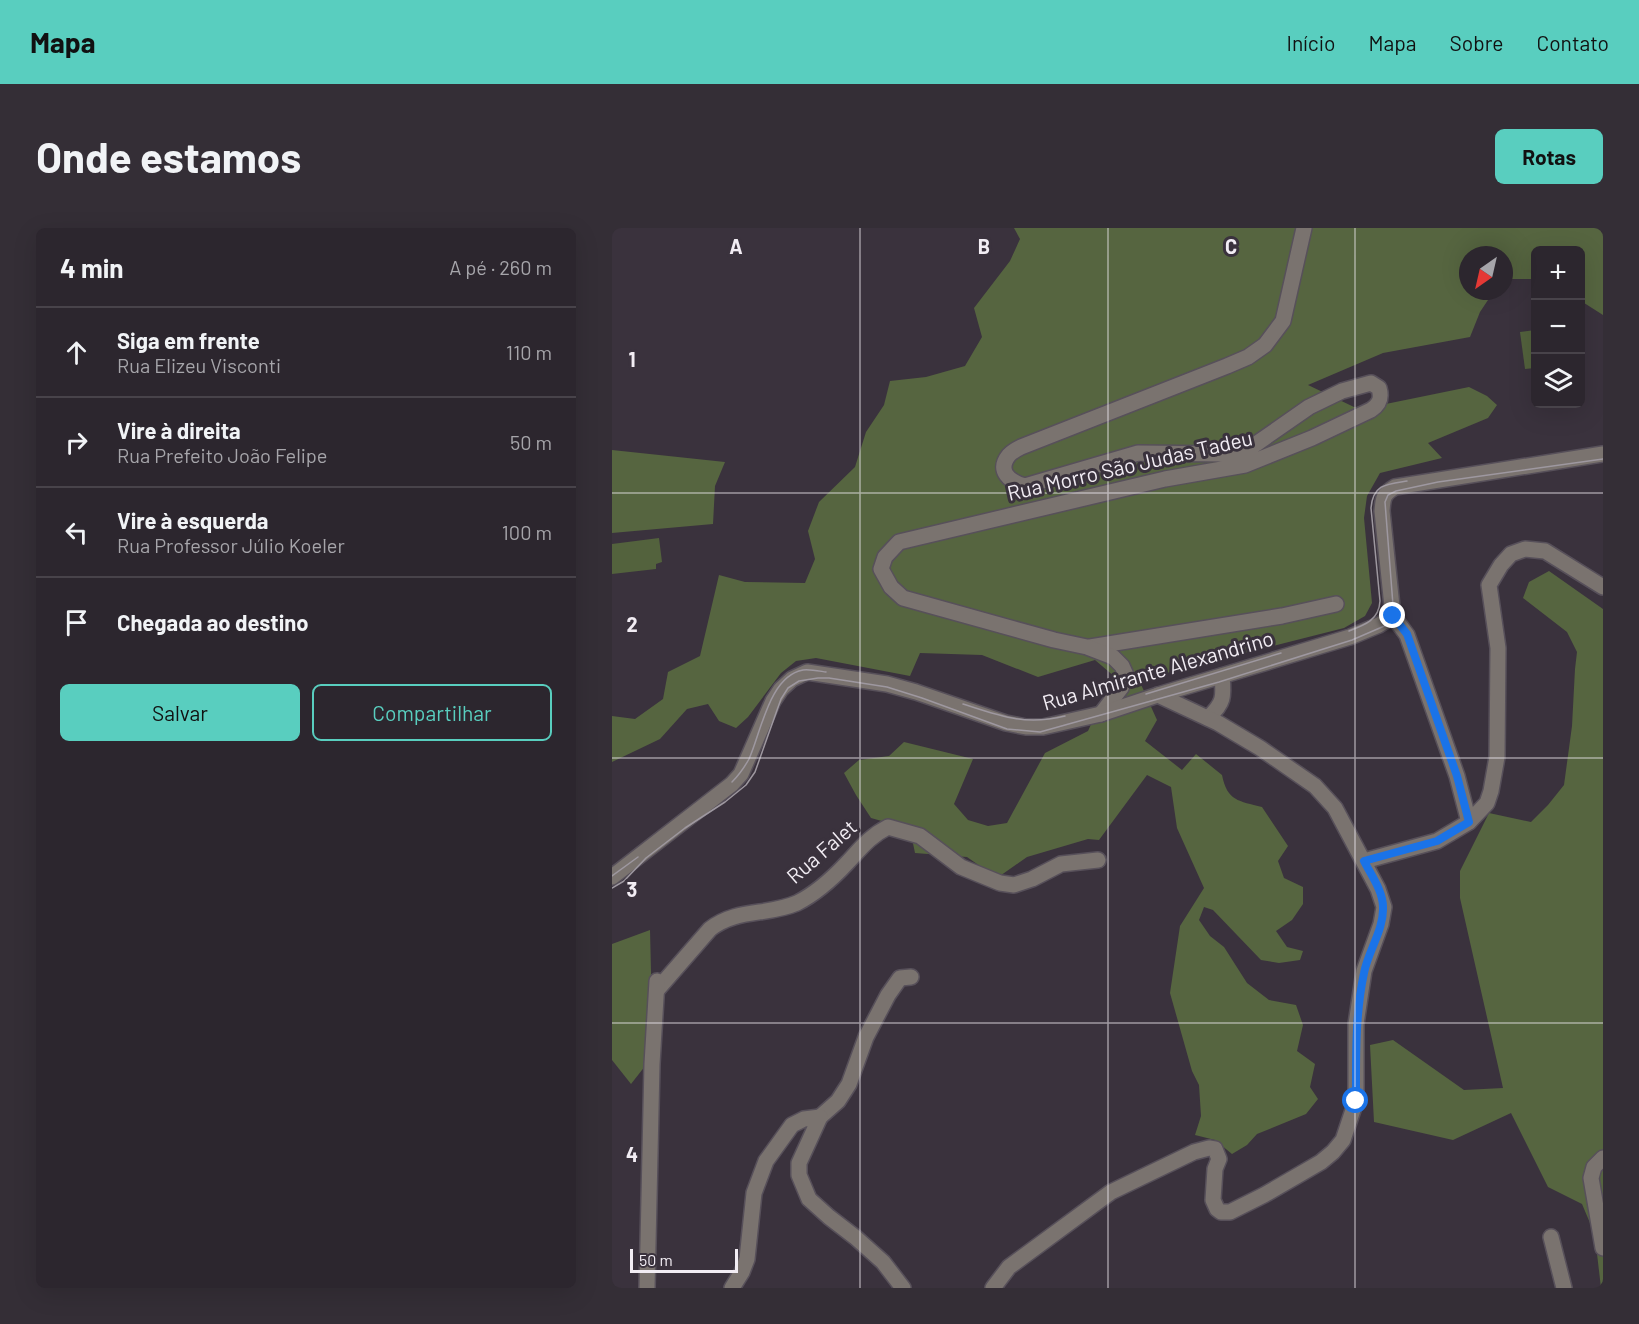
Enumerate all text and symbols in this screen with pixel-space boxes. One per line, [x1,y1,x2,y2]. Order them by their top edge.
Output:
text: Mapa [30,25,96,59]
text: Início [1287,30,1335,55]
text: Mapa [1368,30,1417,55]
text: Sobre [1450,30,1503,55]
text: Contato [1536,30,1609,55]
button: Rotas [1495,129,1603,184]
text: Onde estamos [36,131,301,181]
text: A [729,234,743,258]
text: B [978,234,990,258]
text: C [1225,234,1237,258]
north arrow [1459,246,1513,300]
map controls [1531,246,1585,408]
button: + [1531,246,1585,300]
text: 4 min [60,252,124,283]
text: A pé · 260 m [449,255,552,279]
button: − [1531,300,1585,354]
text: Siga em frente [117,327,260,353]
icon: ahead [60,336,93,369]
text: 110 m [506,340,552,364]
text: 1 [628,347,636,371]
text: Rua Elizeu Visconti [117,353,281,377]
button: layers [1531,354,1585,408]
text: Vire à direita [117,417,241,443]
street label: Rua Morro São Judas Tadeu [1005,424,1255,505]
icon: right [60,426,93,459]
text: 50 m [510,430,552,454]
text: Rua Prefeito João Felipe [117,443,327,467]
text: Vire à esquerda [117,507,268,533]
icon: left [60,516,93,549]
text: 100 m [502,520,552,544]
text: Rua Professor Júlio Koeler [117,533,345,557]
route end [1379,602,1405,628]
icon: arrive [60,606,93,639]
text: Chegada ao destino [117,609,308,635]
text: 2 [626,612,638,636]
street label: Rua Almirante Alexandrino [1039,625,1276,715]
button: Salvar [60,684,300,741]
button: Compartilhar [312,684,552,741]
street label: Rua Falet [781,814,861,888]
text: 3 [627,877,637,901]
route start [1342,1087,1368,1113]
text: 4 [626,1142,638,1166]
scale bar [630,1246,738,1274]
text: 50 m [639,1250,673,1269]

